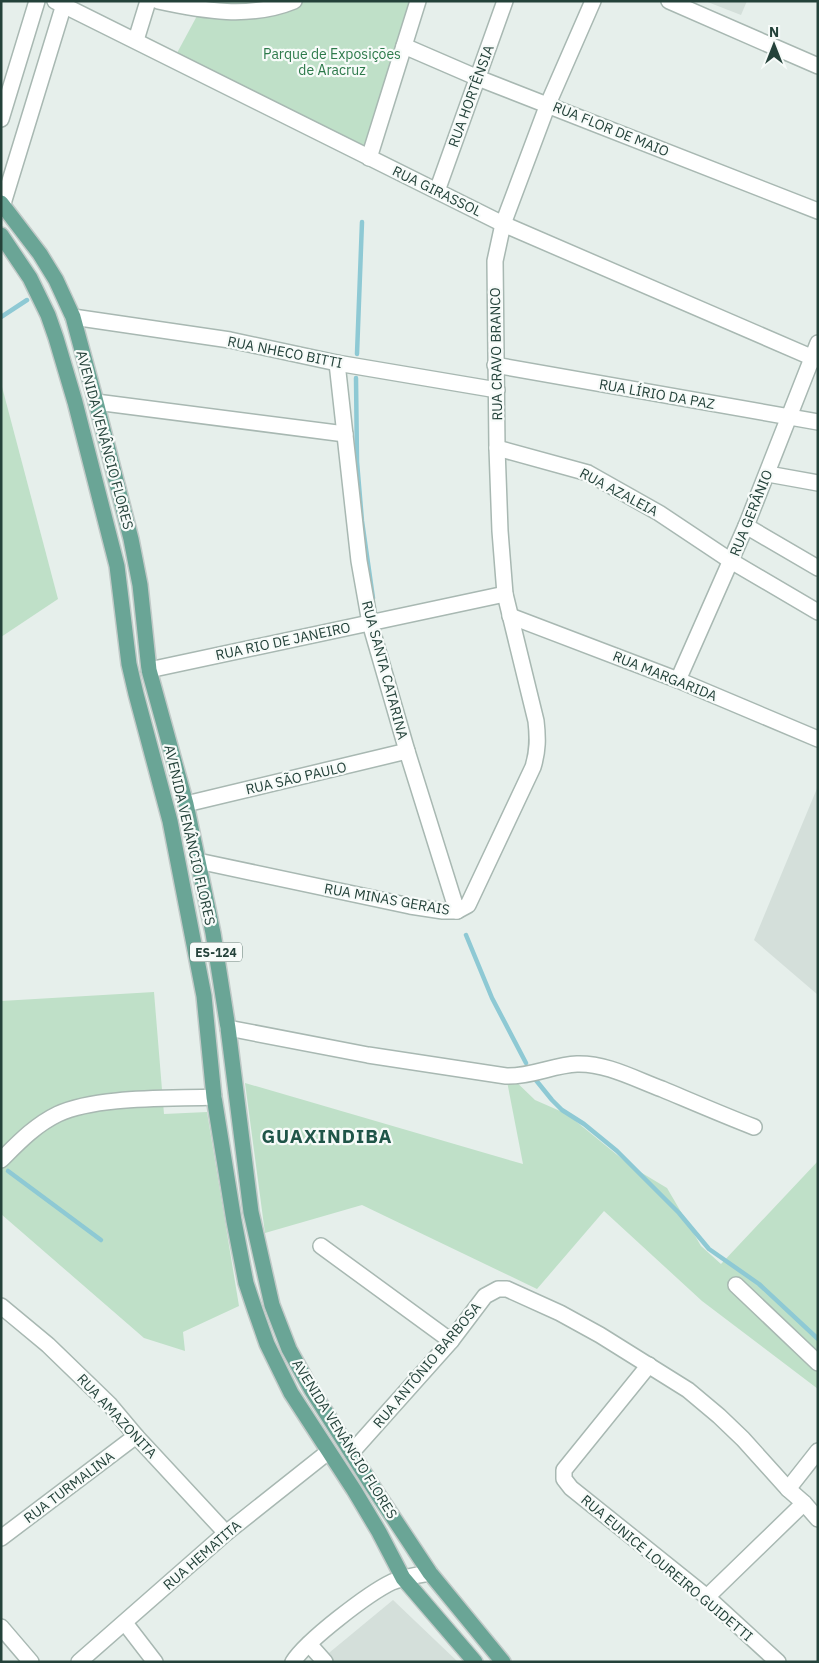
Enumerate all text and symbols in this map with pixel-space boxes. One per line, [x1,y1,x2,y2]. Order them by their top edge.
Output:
north arrow [749,20,799,70]
text: N [769,23,779,41]
street label: RUA HORTÊNSIA [444,42,498,150]
park label: Parque de Exposições de Aracruz [263,45,401,79]
street label: RUA FLOR DE MAIO [550,97,672,161]
street label: RUA GIRASSOL [390,162,484,220]
street label: RUA CRAVO BRANCO [486,287,506,421]
street label: RUA NHECO BITTI [226,332,344,372]
street label: AVENIDA VENÂNCIO FLORES [72,348,138,532]
street label: RUA LÍRIO DA PAZ [598,374,716,413]
street label: RUA AZALEIA [577,464,661,520]
street label: RUA GERÂNIO [725,467,777,559]
street label: RUA SANTA CATARINA [358,599,412,741]
street label: RUA RIO DE JANEIRO [214,618,352,664]
street label: RUA MARGARIDA [610,647,720,705]
street label: AVENIDA VENÂNCIO FLORES [160,743,220,927]
street label: RUA SÃO PAULO [244,758,348,798]
street label: RUA MINAS GERAIS [323,879,451,919]
road number: ES-124 [190,942,242,962]
district label: GUAXINDIBA [261,1124,393,1148]
street label: RUA ANTÔNIO BARBOSA [368,1298,485,1432]
street label: AVENIDA VENÂNCIO FLORES [288,1356,402,1522]
street label: RUA AMAZONITA [73,1370,161,1462]
street label: RUA TURMALINA [20,1447,118,1527]
street label: RUA EUNICE LOUREIRO GUIDETTI [577,1491,757,1645]
street label: RUA HEMATITA [159,1516,245,1594]

